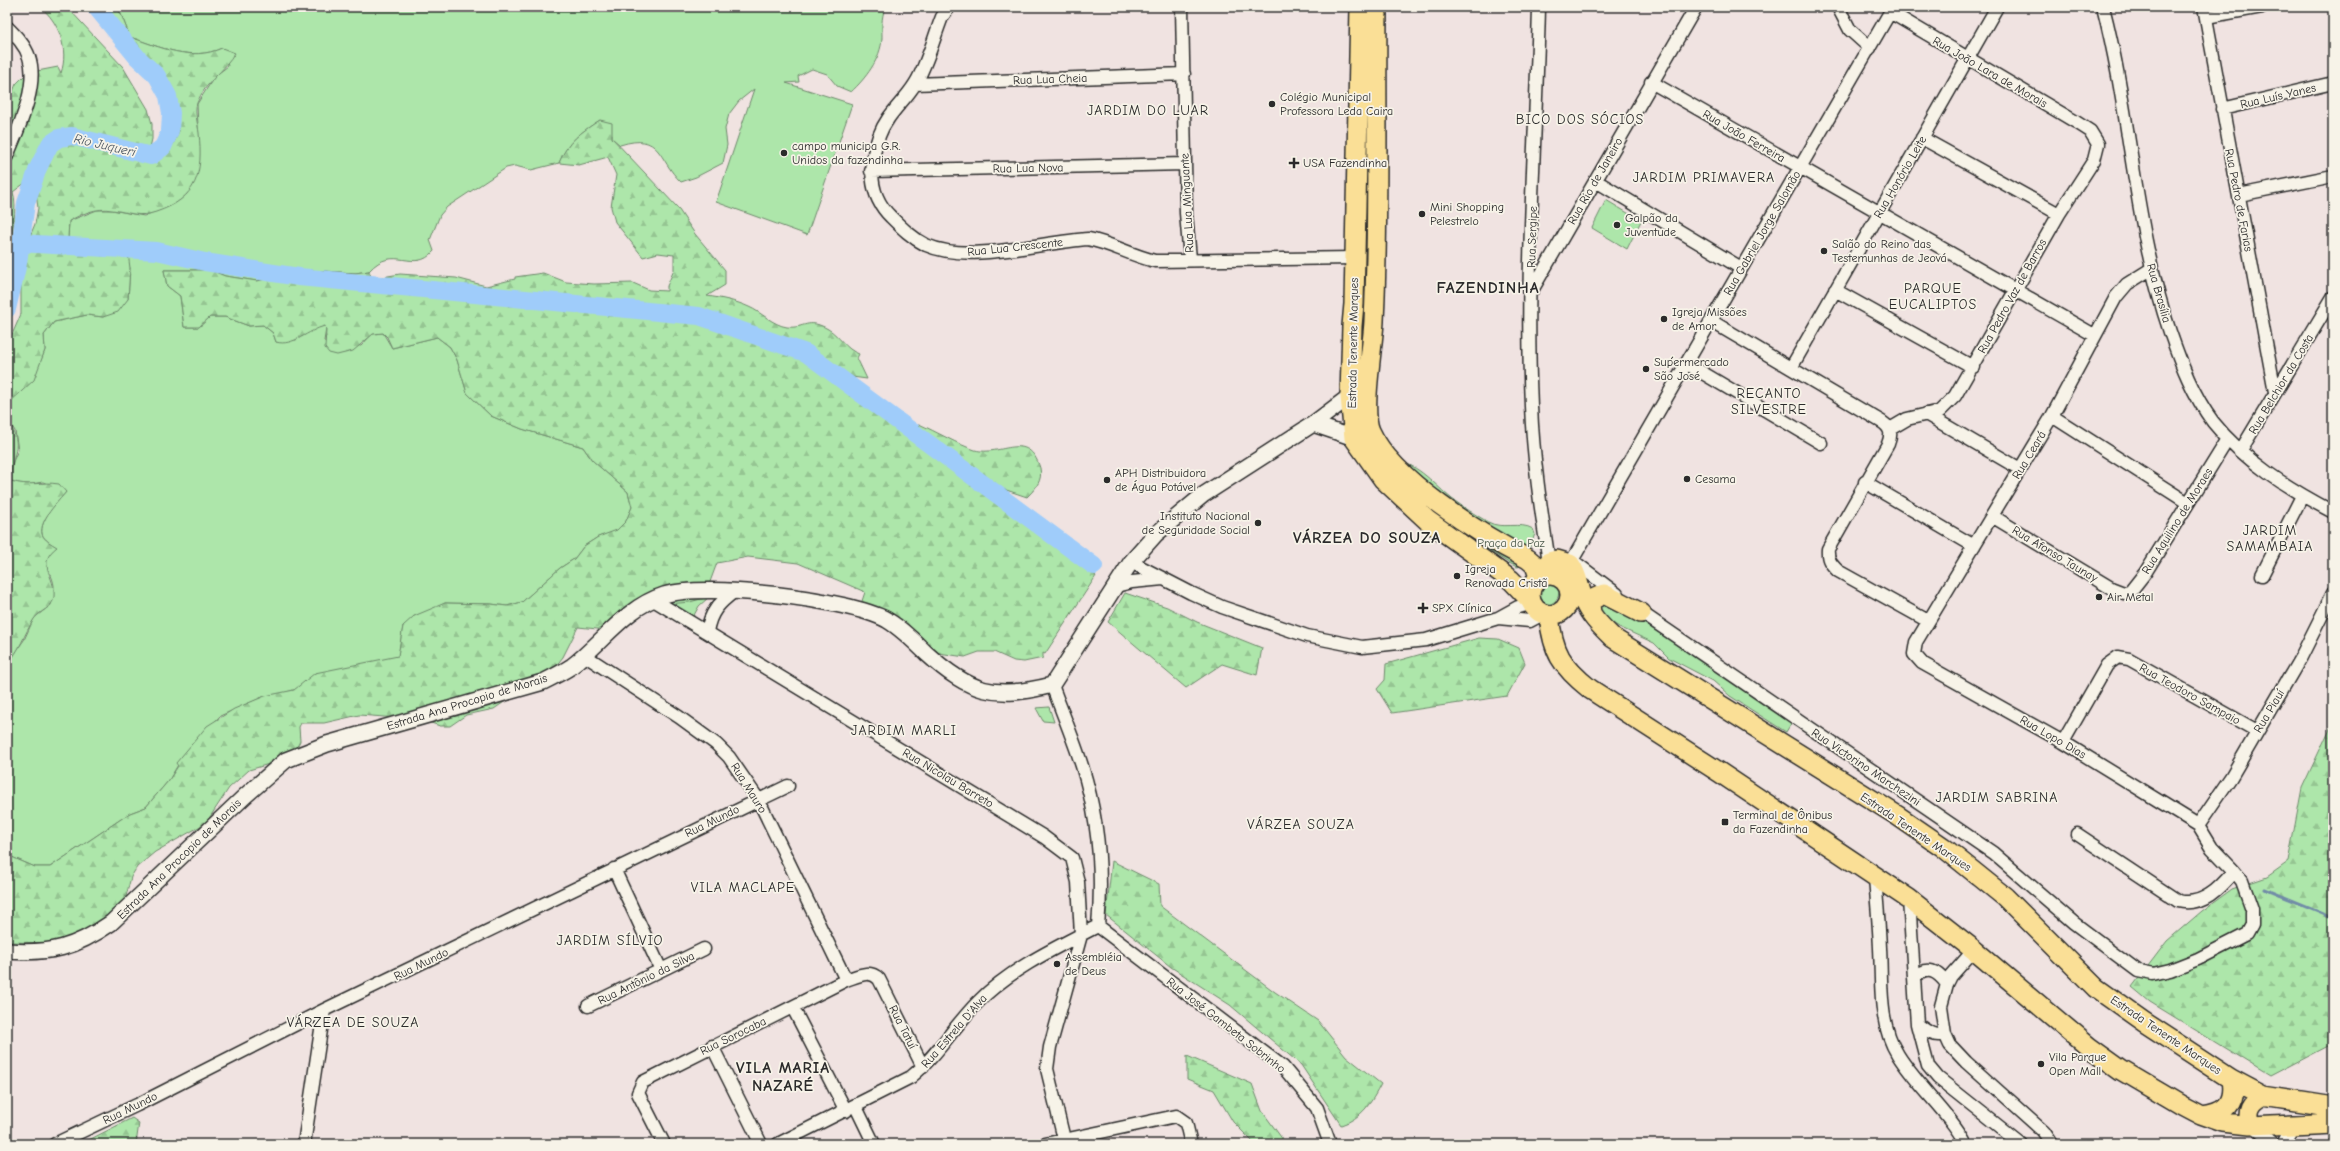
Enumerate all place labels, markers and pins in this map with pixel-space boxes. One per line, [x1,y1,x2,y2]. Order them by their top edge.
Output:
place label: Colégio Municipal Professora Leda Caira [1280,90,1393,118]
marker: Colégio Municipal Professora Leda Caira [1267,99,1277,109]
place label: campo municipa G.R. Unidos da fazendinha [792,139,903,167]
marker: campo municipa G.R. Unidos da fazendinha [779,148,789,158]
place label: USA Fazendinha [1303,156,1387,170]
marker: USA Fazendinha [1288,157,1300,169]
place label: Mini Shopping Pelestrelo [1430,200,1504,228]
marker: Mini Shopping Pelestrelo [1417,209,1427,219]
place label: Galpão da Juventude [1625,211,1678,239]
marker: Galpão da Juventude [1612,220,1622,230]
place label: Salão do Reino das Testemunhas de Jeová [1832,237,1947,265]
marker: Salão do Reino das Testemunhas de Jeová [1819,246,1829,256]
place label: Igreja Missões de Amor [1672,305,1747,333]
marker: Igreja Missões de Amor [1659,314,1669,324]
place label: Suṕermercado São José [1654,355,1729,383]
marker: Suṕermercado São José [1641,364,1651,374]
place label: APH Distribuidora de Água Potável [1115,466,1206,494]
place label: Cesama [1695,472,1736,486]
marker: Cesama [1682,474,1692,484]
marker: APH Distribuidora de Água Potável [1102,475,1112,485]
place label: Instituto Nacional de Seguridade Social [1142,509,1250,537]
marker: Instituto Nacional de Seguridade Social [1253,518,1263,528]
place label: Igreja Renovada Cristã [1465,562,1548,590]
marker: Igreja Renovada Cristã [1452,571,1462,581]
place label: Air Metal [2107,590,2153,604]
marker: Air Metal [2094,592,2104,602]
place label: SPX Clínica [1432,601,1492,615]
marker: SPX Clínica [1417,602,1429,614]
place label: Terminal de Ônibus da Fazendinha [1733,808,1832,836]
marker: Terminal de Ônibus da Fazendinha [1720,817,1730,827]
place label: Assembléia de Deus [1065,950,1122,978]
marker: Assembléia de Deus [1052,959,1062,969]
place label: Vila Parque Open Mall [2049,1050,2106,1078]
marker: Vila Parque Open Mall [2036,1059,2046,1069]

